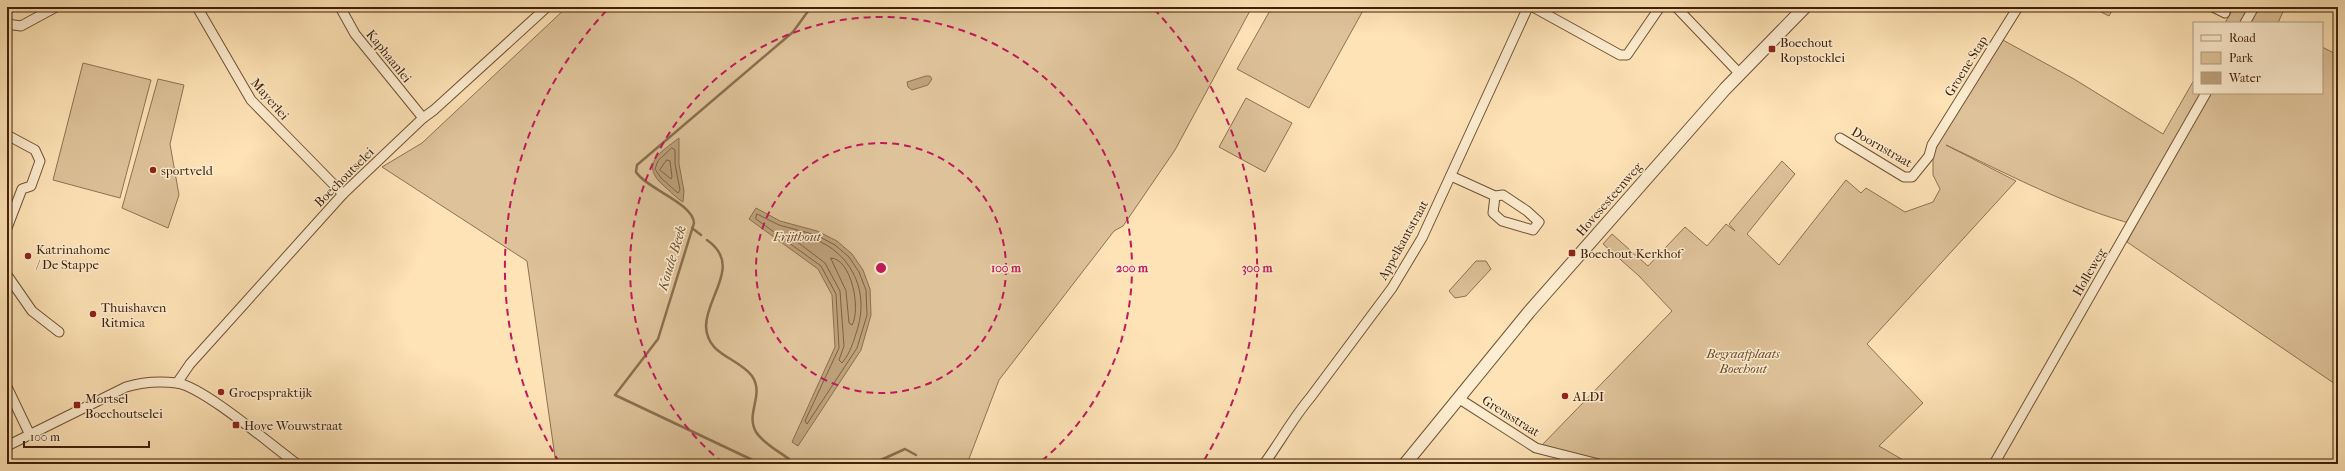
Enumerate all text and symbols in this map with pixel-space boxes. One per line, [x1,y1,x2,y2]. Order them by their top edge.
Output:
legend [2193,22,2323,94]
street label: Kaphaanlei [363,27,415,85]
text: Road [2229,31,2256,45]
street label: Groene Stap [1941,33,1991,99]
place label: Boechout Ropstocklei [1780,35,1845,65]
marker: Boechout Ropstocklei [1767,44,1777,54]
text: Park [2229,51,2254,65]
text: Water [2228,71,2262,85]
street label: Mayerlei [248,75,292,123]
street label: Doornstraat [1849,124,1915,171]
street label: Boechoutselei [311,144,377,210]
street label: Hovesesteenweg [1573,158,1646,239]
place label: sportveld [161,163,214,178]
marker: sportveld [148,165,158,175]
street label: Appelkantstraat [1374,197,1431,283]
water label: Koude Beek [654,223,690,294]
park label: Frijthout [772,229,822,244]
place label: Katrinahome / De Stappe [35,242,111,272]
street label: Holleweg [2069,244,2109,299]
place label: Boechout Kerkhof [1580,246,1684,261]
marker: Boechout Kerkhof [1567,248,1577,258]
marker: Katrinahome / De Stappe [23,251,33,261]
centre of rings [874,261,888,275]
text: 100 m [991,261,1022,275]
text: 200 m [1116,261,1149,275]
text: 300 m [1242,261,1273,276]
place label: Thuishaven Ritmica [101,300,167,330]
marker: Thuishaven Ritmica [88,309,98,319]
park label: Begraafplaats Boechout [1705,346,1781,376]
place label: Groepspraktijk [229,385,312,400]
marker: Groepspraktijk [216,387,226,397]
place label: ALDI [1572,389,1604,404]
place label: Mortsel Boechoutselei [85,391,163,421]
marker: ALDI [1560,391,1570,401]
street label: Grensstraat [1479,392,1543,440]
marker: Mortsel Boechoutselei [72,400,82,410]
place label: Hove Wouwstraat [244,418,343,433]
marker: Hove Wouwstraat [231,420,241,430]
scale bar [24,423,149,449]
text: 100 m [30,430,60,444]

